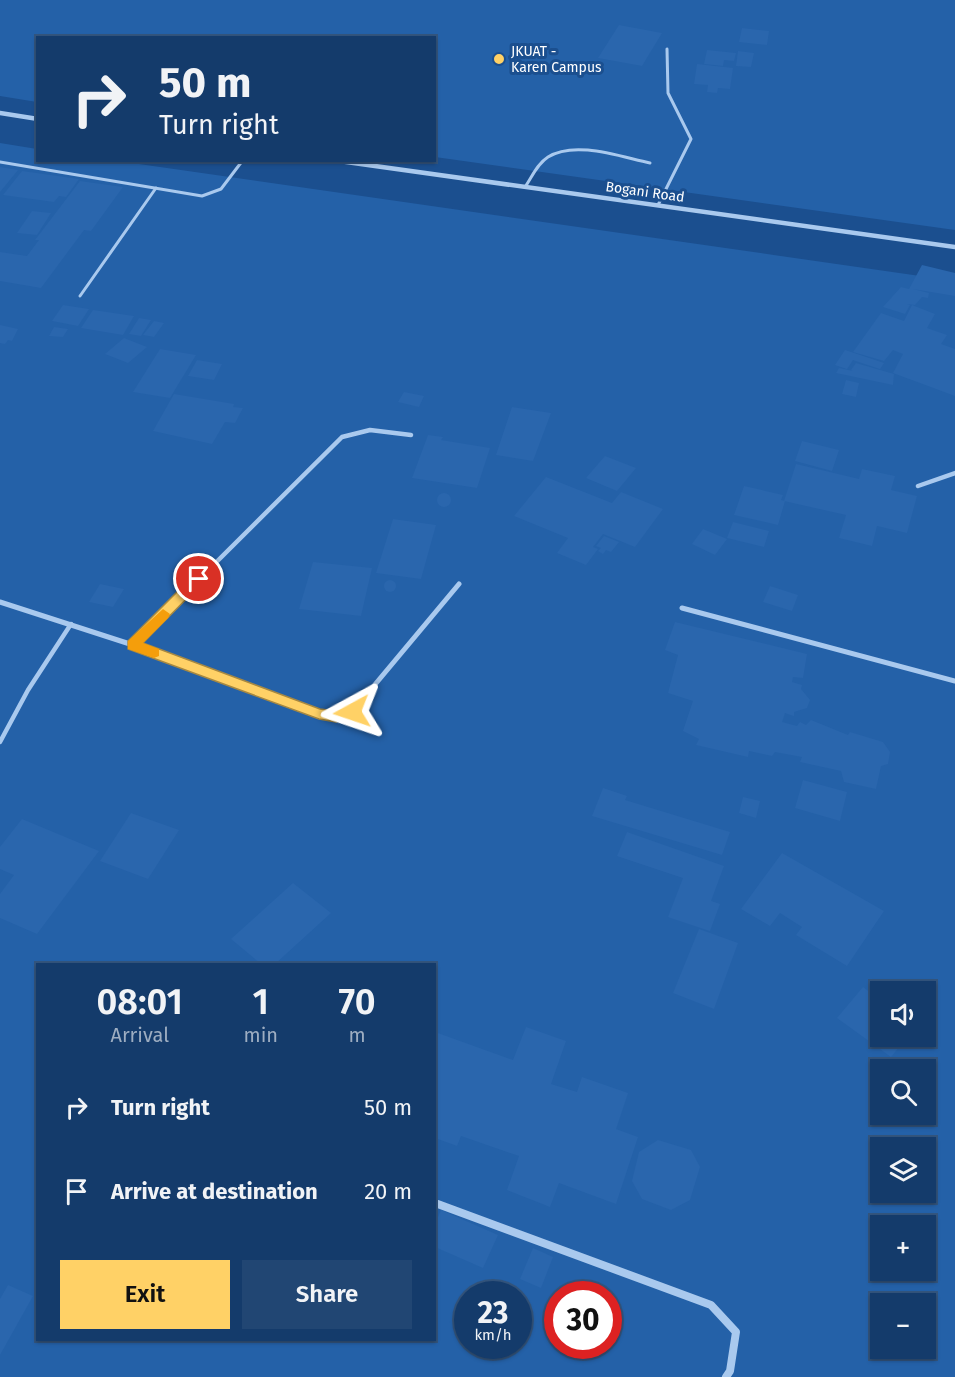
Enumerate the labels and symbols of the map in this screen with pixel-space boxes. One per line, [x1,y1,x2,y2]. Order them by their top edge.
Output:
place label: JKUAT - Karen Campus [511,43,602,76]
marker: JKUAT - Karen Campus [492,52,506,66]
street label: Bogani Road [604,178,686,206]
pin [173,553,224,604]
position arrow [320,680,384,744]
speed limit sign: 30 [544,1281,622,1359]

